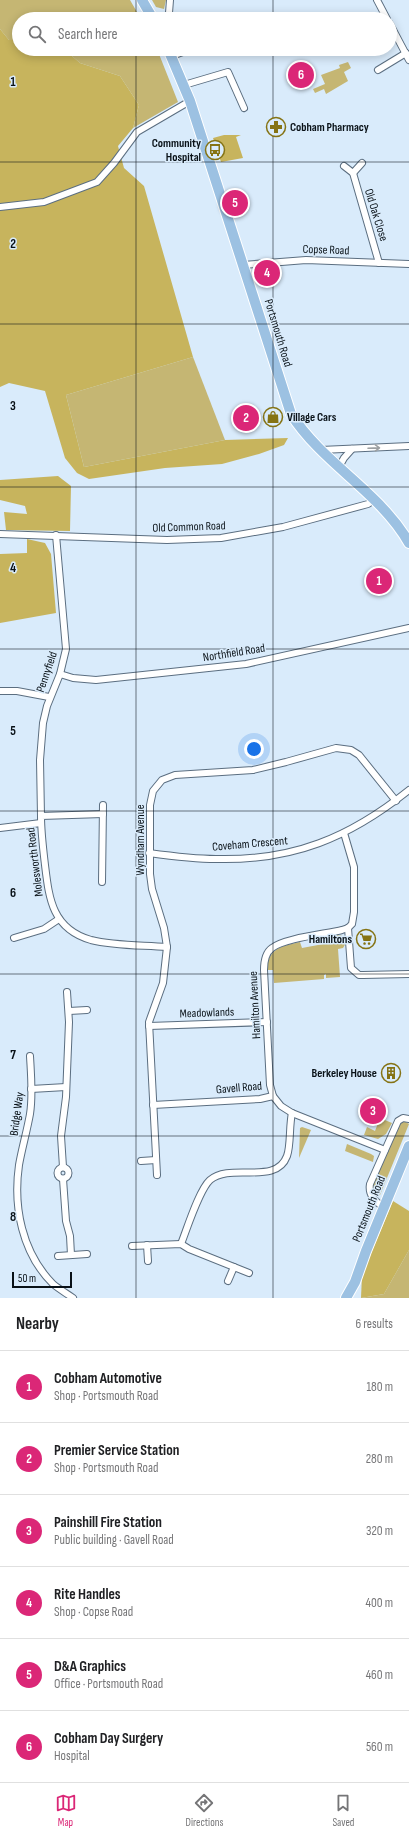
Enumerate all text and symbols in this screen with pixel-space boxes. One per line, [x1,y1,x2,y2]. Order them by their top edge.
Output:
search box [12,12,397,56]
icon: search [26,23,48,45]
text: Search here [58,25,118,44]
pin: 6 [288,60,314,90]
text: 1 [10,74,16,90]
pharmacy icon: Cobham Pharmacy [265,116,287,138]
place label: Cobham Pharmacy [290,120,369,135]
place label: Community Hospital [152,136,201,165]
bus stop icon: Community Hospital [204,139,226,161]
street label: Old Oak Close [361,187,391,243]
pin: 5 [222,188,248,218]
text: 2 [10,236,16,252]
street label: Copse Road [302,242,350,258]
pin: 4 [254,258,280,288]
street label: Portsmouth Road [261,297,295,369]
text: 3 [10,398,16,414]
pin: 2 [233,403,259,433]
shop icon: Village Cars [262,406,284,428]
place label: Village Cars [287,410,337,425]
one-way arrow [367,444,380,451]
street label: Old Common Road [152,518,226,536]
text: 4 [10,560,16,576]
pin: 1 [366,566,392,596]
street label: Northfield Road [202,641,266,665]
street label: Pennyfield [33,650,61,694]
text: 5 [10,723,16,739]
your location [244,739,264,759]
street label: Wyndham Avenue [133,804,148,876]
street label: Molesworth Road [23,827,47,897]
street label: Coveham Crescent [212,833,289,855]
text: 6 [10,885,16,901]
supermarket icon: Hamiltons [355,928,377,950]
place label: Hamiltons [309,932,352,947]
street label: Hamilton Avenue [246,971,264,1039]
street label: Meadowlands [179,1005,235,1021]
text: 7 [10,1047,16,1063]
building icon: Berkeley House [380,1062,402,1084]
place label: Berkeley House [312,1066,377,1081]
street label: Gavell Road [215,1079,263,1097]
street label: Bridge Way [7,1091,28,1137]
pin: 3 [360,1096,386,1126]
street label: Portsmouth Road [349,1174,389,1244]
text: 8 [10,1209,16,1225]
scale bar [12,1270,72,1289]
text: 50 m [18,1272,36,1285]
text: Nearby [16,1314,59,1334]
text: 6 results [355,1316,393,1332]
text: Cobham Automotive [54,1369,162,1388]
text: 1 [26,1379,32,1395]
text: 180 m [367,1379,393,1395]
text: Shop · Portsmouth Road [54,1388,158,1404]
text: Premier Service Station [54,1441,179,1460]
text: 2 [26,1451,32,1467]
text: 280 m [366,1451,393,1467]
text: Shop · Portsmouth Road [54,1460,158,1476]
text: Painshill Fire Station [54,1513,162,1532]
text: 3 [26,1523,32,1539]
text: 320 m [366,1523,393,1539]
text: Public building · Gavell Road [54,1532,174,1548]
text: Rite Handles [54,1585,121,1604]
text: 4 [26,1595,32,1611]
text: 400 m [366,1595,393,1611]
text: Shop · Copse Road [54,1604,133,1620]
text: D&A Graphics [54,1657,126,1676]
text: 5 [26,1667,32,1683]
text: 460 m [366,1667,393,1683]
text: Office · Portsmouth Road [54,1676,163,1692]
text: Cobham Day Surgery [54,1729,163,1748]
text: 6 [26,1739,32,1755]
text: 560 m [366,1739,393,1755]
text: Hospital [54,1748,90,1764]
tab: Map [55,1792,77,1829]
tab: Directions [186,1792,223,1829]
tab: Saved [332,1792,354,1829]

